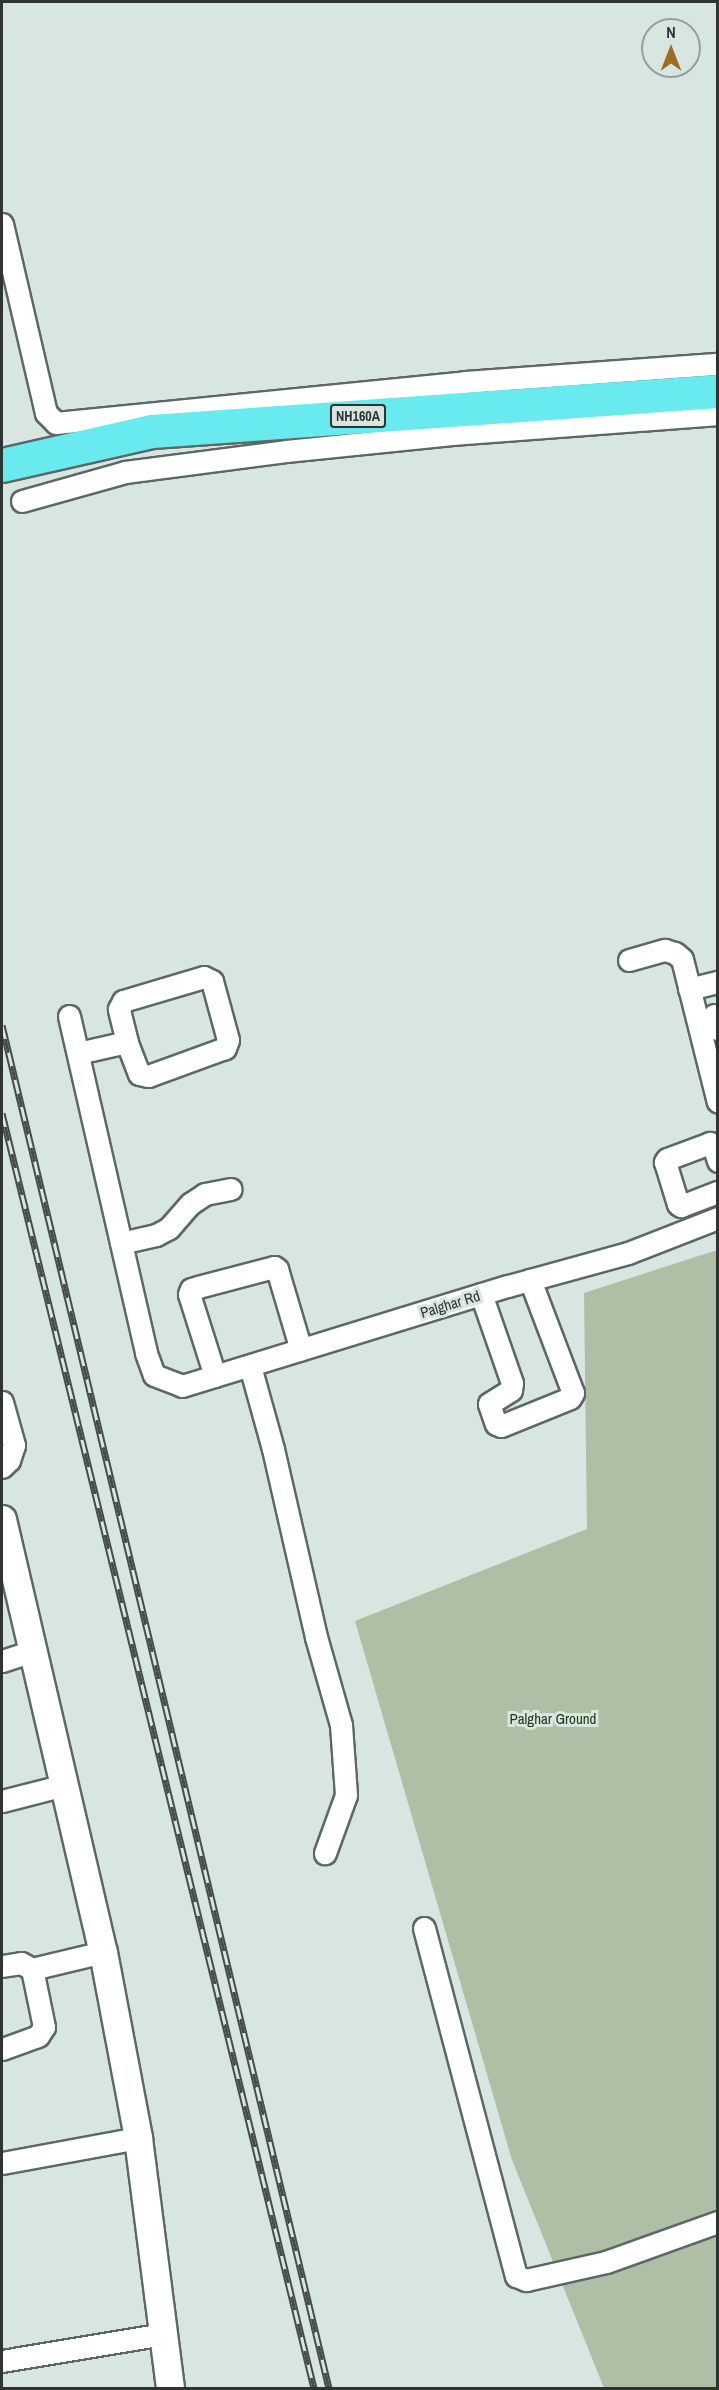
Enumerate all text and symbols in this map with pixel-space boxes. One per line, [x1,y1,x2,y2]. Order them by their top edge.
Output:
north arrow [641,18,701,78]
text: N [666,21,676,43]
road number: NH160A [330,405,386,427]
street label: Palghar Rd [418,1286,482,1322]
park label: Palghar Ground [510,1710,596,1728]

